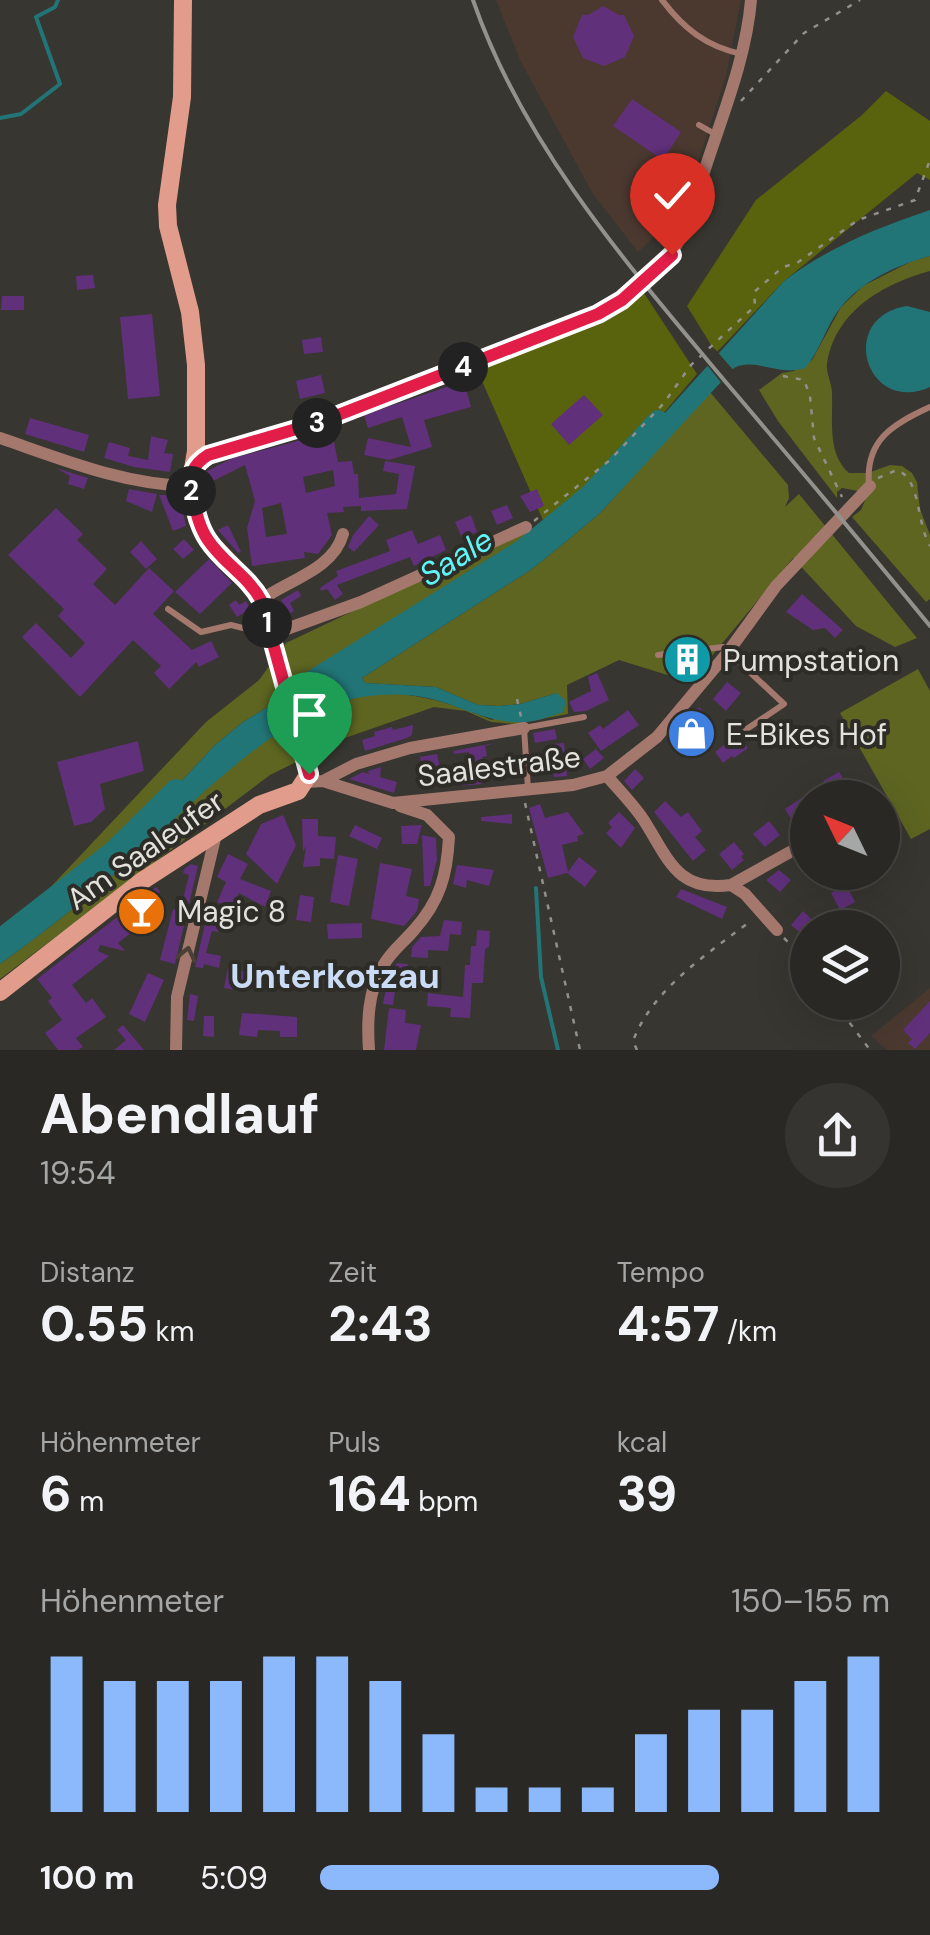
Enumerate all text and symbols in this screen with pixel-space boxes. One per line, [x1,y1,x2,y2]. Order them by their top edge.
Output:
pin [630,153,715,256]
icon: check [645,168,700,223]
pin: 4 [438,342,488,392]
text: 4 [454,348,472,385]
pin: 3 [292,398,342,448]
text: 3 [309,404,325,441]
pin: 2 [166,466,216,516]
text: 2 [183,472,199,509]
water label: Saale [411,518,501,596]
pin: 1 [242,598,292,648]
text: 1 [262,604,272,641]
building icon: Pumpstation [662,634,714,686]
place label: Pumpstation [723,641,899,680]
pin [267,672,352,775]
icon: arrive [282,687,337,742]
shop icon: E-Bikes Hof [665,708,717,760]
place label: E-Bikes Hof [726,715,887,754]
street label: Saalestraße [415,737,583,795]
north arrow [790,780,900,890]
map controls [790,780,900,1020]
street label: Am Saaleufer [59,781,231,919]
bar icon: Magic 8 [116,885,168,937]
place label: Magic 8 [177,892,286,931]
button: layers [790,910,900,1020]
one-way arrow [175,946,196,963]
district label: Unterkotzau [230,953,440,999]
text: Abendlauf [40,1078,319,1150]
button: share [785,1083,890,1188]
text: 19:54 [40,1152,116,1194]
text: Distanz [40,1254,135,1291]
text: Zeit [328,1254,377,1291]
text: Tempo [617,1254,705,1291]
text: 0.55 [40,1291,148,1357]
text: 2:43 [328,1291,433,1357]
text: 4:57 [617,1291,719,1357]
text: km [148,1313,195,1350]
text: /km [719,1313,777,1350]
text: Höhenmeter [40,1424,201,1461]
text: Puls [328,1424,381,1461]
text: kcal [617,1424,667,1461]
text: 6 [40,1461,72,1527]
text: 164 [328,1461,411,1527]
text: 39 [617,1461,677,1527]
text: m [72,1483,104,1520]
text: bpm [411,1483,478,1520]
text: Höhenmeter [40,1580,224,1622]
text: 150–155 m [731,1580,890,1622]
text: 100 m [40,1857,134,1899]
text: 5:09 [200,1857,268,1899]

